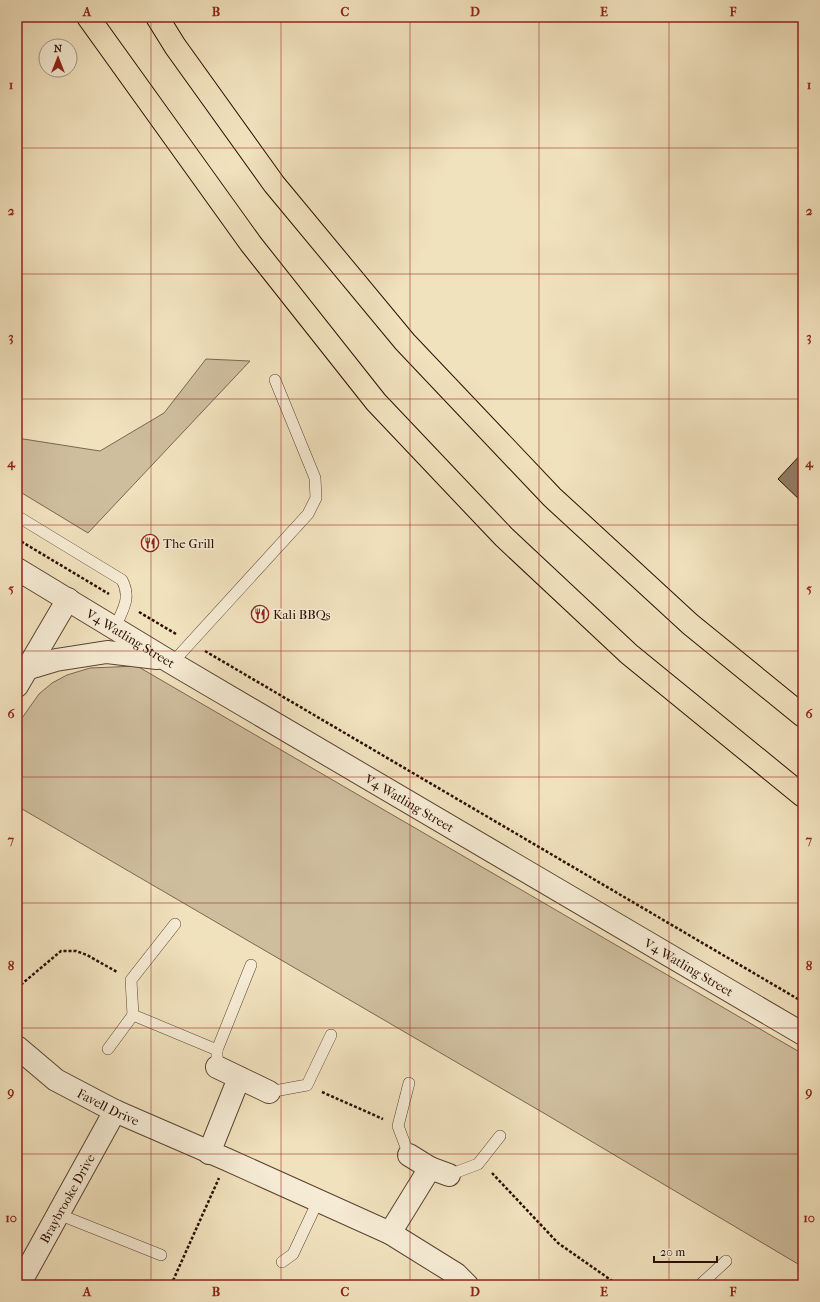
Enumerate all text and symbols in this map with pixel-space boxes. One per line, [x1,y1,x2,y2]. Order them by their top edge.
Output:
text: A [82,4,92,19]
text: B [212,4,221,19]
text: C [341,4,350,19]
text: D [470,4,480,19]
text: E [600,4,608,19]
text: F [729,4,737,19]
north arrow [38,38,78,78]
text: N [54,42,63,55]
text: 1 [9,77,14,92]
text: 1 [807,77,812,92]
text: 2 [8,203,15,218]
text: 2 [806,203,813,218]
text: 3 [8,329,14,345]
text: 3 [806,329,812,345]
text: 4 [6,455,16,471]
text: 4 [804,455,814,471]
restaurant icon: The Grill [140,533,160,553]
place label: The Grill [163,536,215,551]
text: 5 [8,581,14,596]
text: 5 [806,581,812,596]
restaurant icon: Kali BBQs [250,604,270,624]
street label: V4 Watling Street [83,605,178,671]
place label: Kali BBQs [273,607,331,622]
text: 6 [7,706,15,721]
text: 6 [805,706,813,721]
street label: V4 Watling Street [361,771,457,835]
text: 7 [7,832,15,847]
text: 7 [805,832,813,847]
street label: V4 Watling Street [641,935,736,1000]
text: 8 [8,958,15,973]
text: 8 [806,958,813,973]
text: 9 [7,1084,15,1100]
text: 9 [805,1084,813,1100]
street label: Favell Drive [75,1086,142,1129]
street label: Braybrooke Drive [37,1151,98,1246]
text: 10 [5,1210,17,1225]
text: 10 [803,1210,815,1225]
scale bar [654,1238,717,1264]
text: 20 m [660,1245,685,1259]
text: A [82,1284,92,1299]
text: B [212,1284,221,1299]
text: C [341,1284,350,1299]
text: D [470,1284,480,1299]
text: E [600,1284,608,1299]
text: F [729,1284,737,1299]

